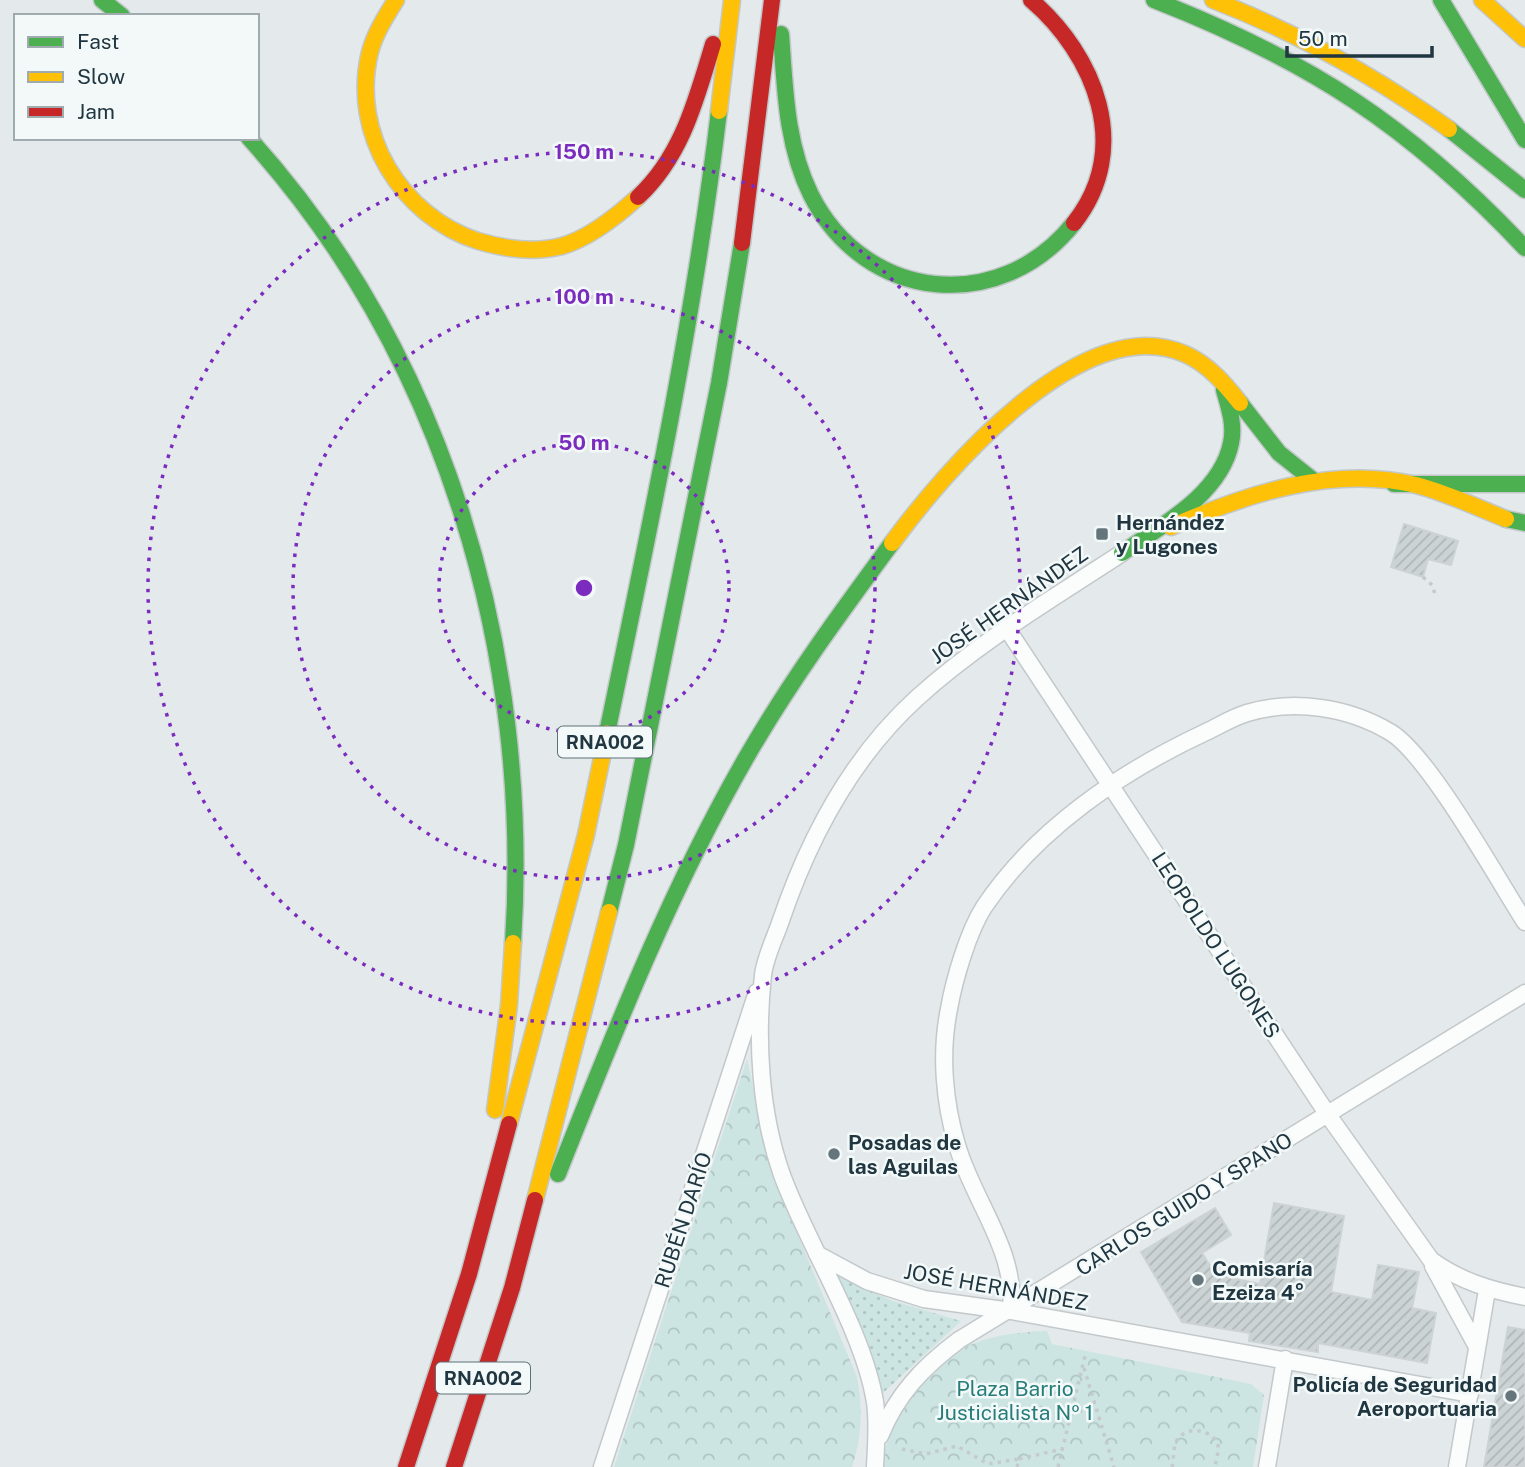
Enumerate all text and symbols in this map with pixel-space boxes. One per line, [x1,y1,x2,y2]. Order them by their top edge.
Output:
legend [14,14,259,140]
scale bar [1287,14,1432,58]
text: 50 m [1298,26,1348,51]
text: Fast [77,29,119,54]
text: Slow [77,64,125,89]
text: Jam [77,99,115,124]
text: 150 m [554,139,614,164]
text: 100 m [554,284,614,309]
text: 50 m [558,430,610,455]
place label: Hernández y Lugones [1116,510,1224,559]
marker: Hernández y Lugones [1094,526,1110,542]
street label: JOSÉ HERNÁNDEZ [925,541,1093,669]
centre of rings [572,576,596,600]
road number: RNA002 [558,726,652,758]
street label: LEOPOLDO LUGONES [1146,847,1286,1043]
street label: CARLOS GUIDO Y SPANO [1071,1127,1297,1281]
place label: Posadas de las Aguilas [848,1130,961,1179]
marker: Posadas de las Aguilas [826,1146,842,1162]
street label: RUBÉN DARÍO [649,1149,717,1291]
place label: Comisaría Ezeiza 4° [1212,1256,1313,1305]
street label: JOSÉ HERNÁNDEZ [902,1258,1090,1316]
marker: Comisaría Ezeiza 4° [1190,1272,1206,1288]
road number: RNA002 [436,1362,530,1394]
place label: Policía de Seguridad Aeroportuaria [1292,1372,1497,1421]
park label: Plaza Barrio Justicialista Nº 1 [937,1376,1093,1425]
marker: Policía de Seguridad Aeroportuaria [1503,1388,1519,1404]

